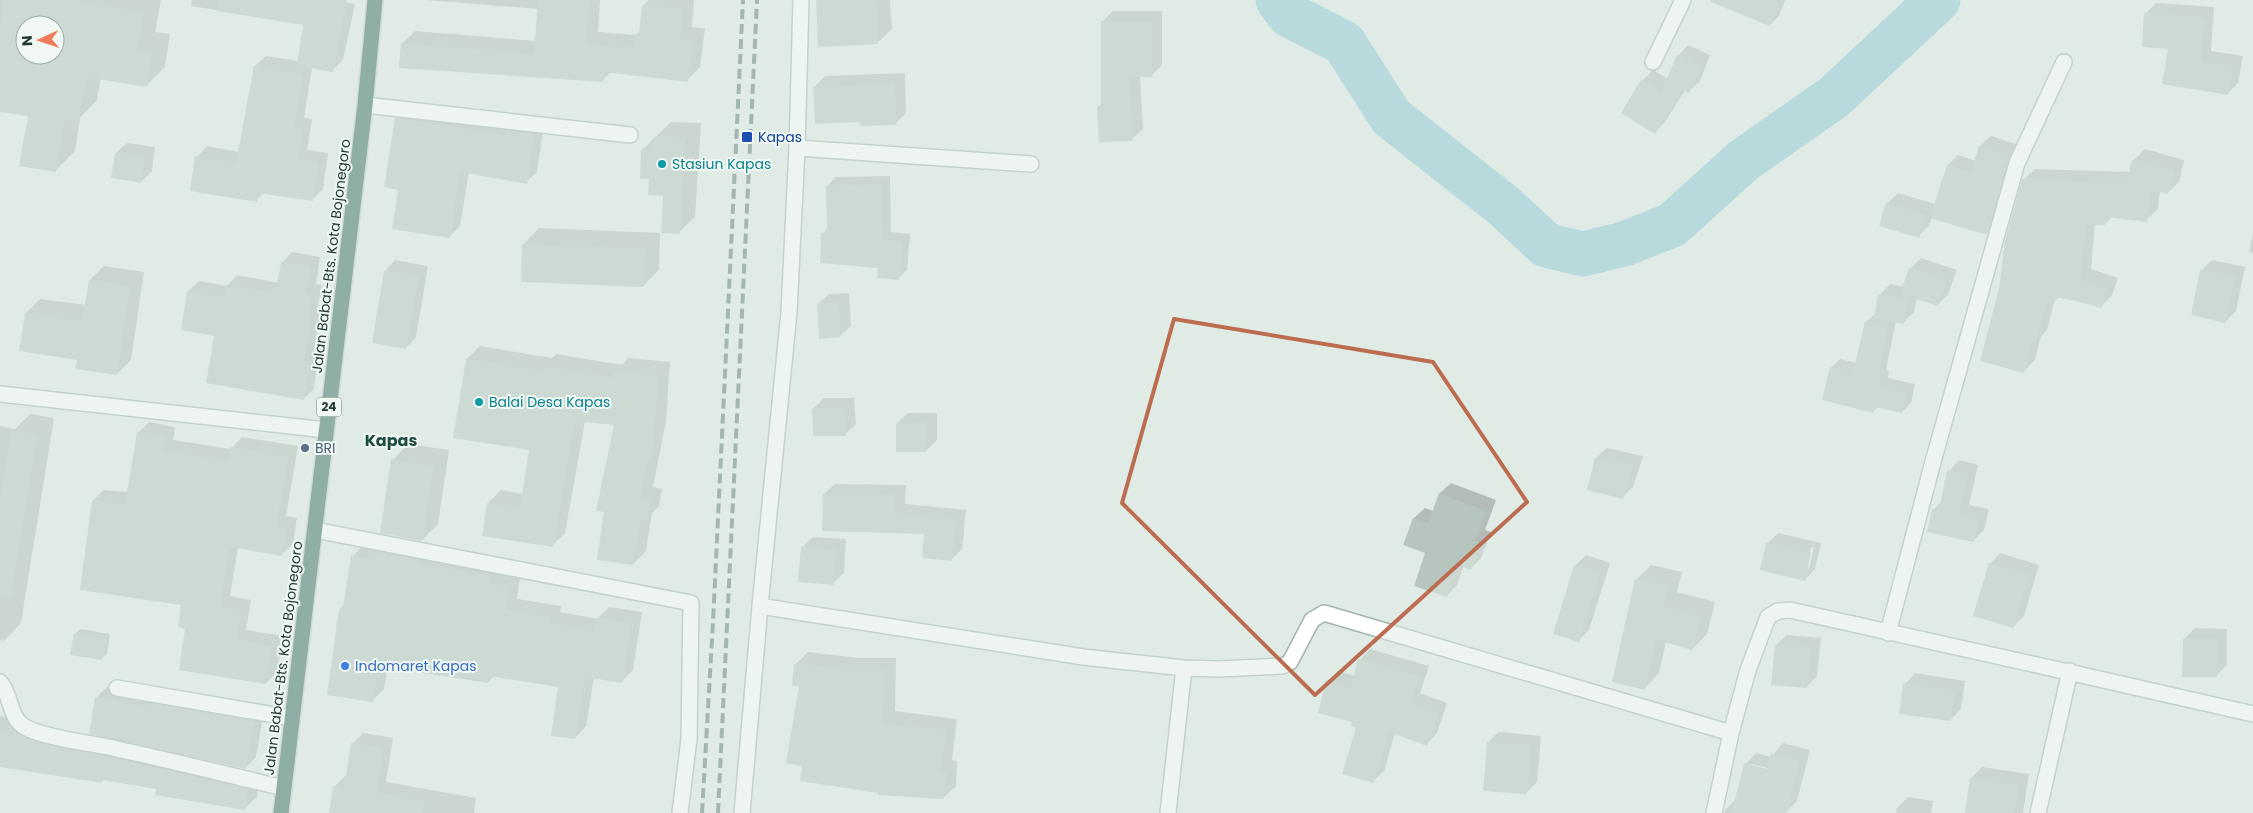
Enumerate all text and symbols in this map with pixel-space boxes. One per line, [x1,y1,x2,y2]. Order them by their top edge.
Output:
north arrow [15,15,65,65]
text: N [17,35,37,46]
place label: Kapas [758,127,802,147]
marker: Kapas [740,130,754,144]
street label: Jalan Babat-Bts. Kota Bojonegoro [307,138,355,374]
place label: Stasiun Kapas [672,154,771,174]
marker: Stasiun Kapas [656,158,668,170]
place label: Balai Desa Kapas [489,392,610,412]
marker: Balai Desa Kapas [473,396,485,408]
road number: 24 [316,398,342,417]
district label: Kapas [365,429,417,452]
place label: BRI [315,438,336,458]
marker: BRI [299,442,311,454]
street label: Jalan Babat-Bts. Kota Bojonegoro [259,540,307,776]
place label: Indomaret Kapas [355,656,477,676]
marker: Indomaret Kapas [339,660,351,672]

